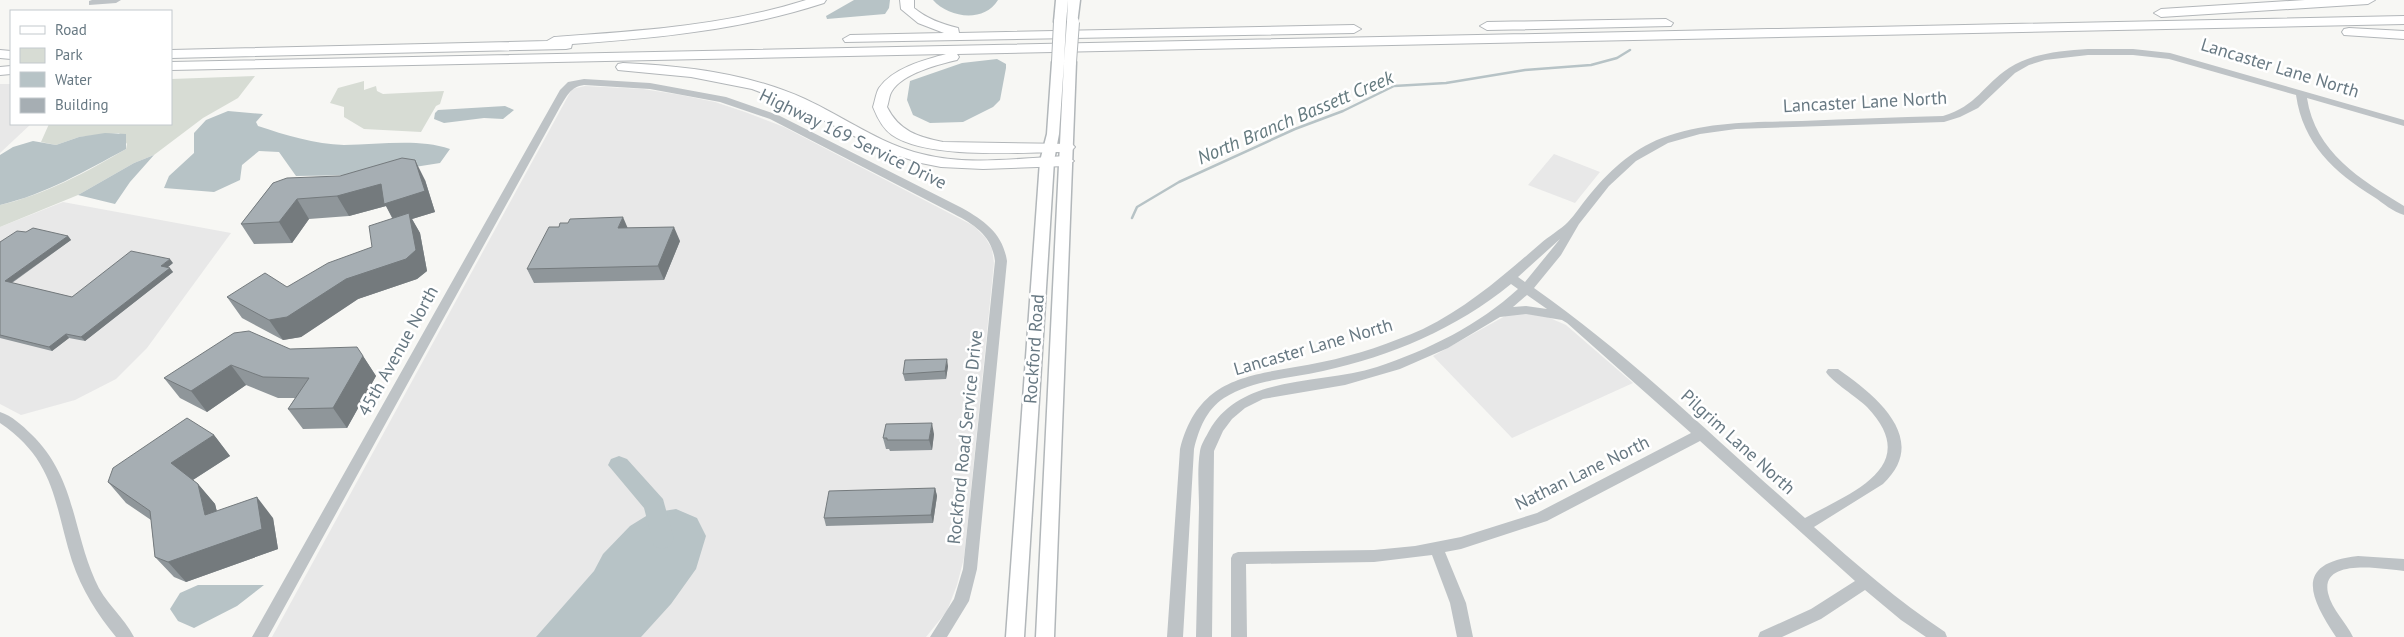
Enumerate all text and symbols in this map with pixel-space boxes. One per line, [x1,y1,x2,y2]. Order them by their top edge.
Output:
legend [10,10,172,125]
text: Road [55,20,87,39]
street label: Lancaster Lane North [2198,32,2362,103]
text: Park [55,45,83,64]
water label: North Branch Bassett Creek [1193,64,1398,169]
text: Water [55,70,92,89]
street label: Highway 169 Service Drive [756,83,951,194]
street label: Lancaster Lane North [1782,86,1948,117]
text: Building [55,95,109,114]
street label: 45th Avenue North [352,282,443,420]
street label: Rockford Road [1018,293,1049,405]
street label: Lancaster Lane North [1231,313,1395,380]
street label: Rockford Road Service Drive [942,329,987,545]
street label: Pilgrim Lane North [1676,384,1800,499]
street label: Nathan Lane North [1511,430,1653,515]

